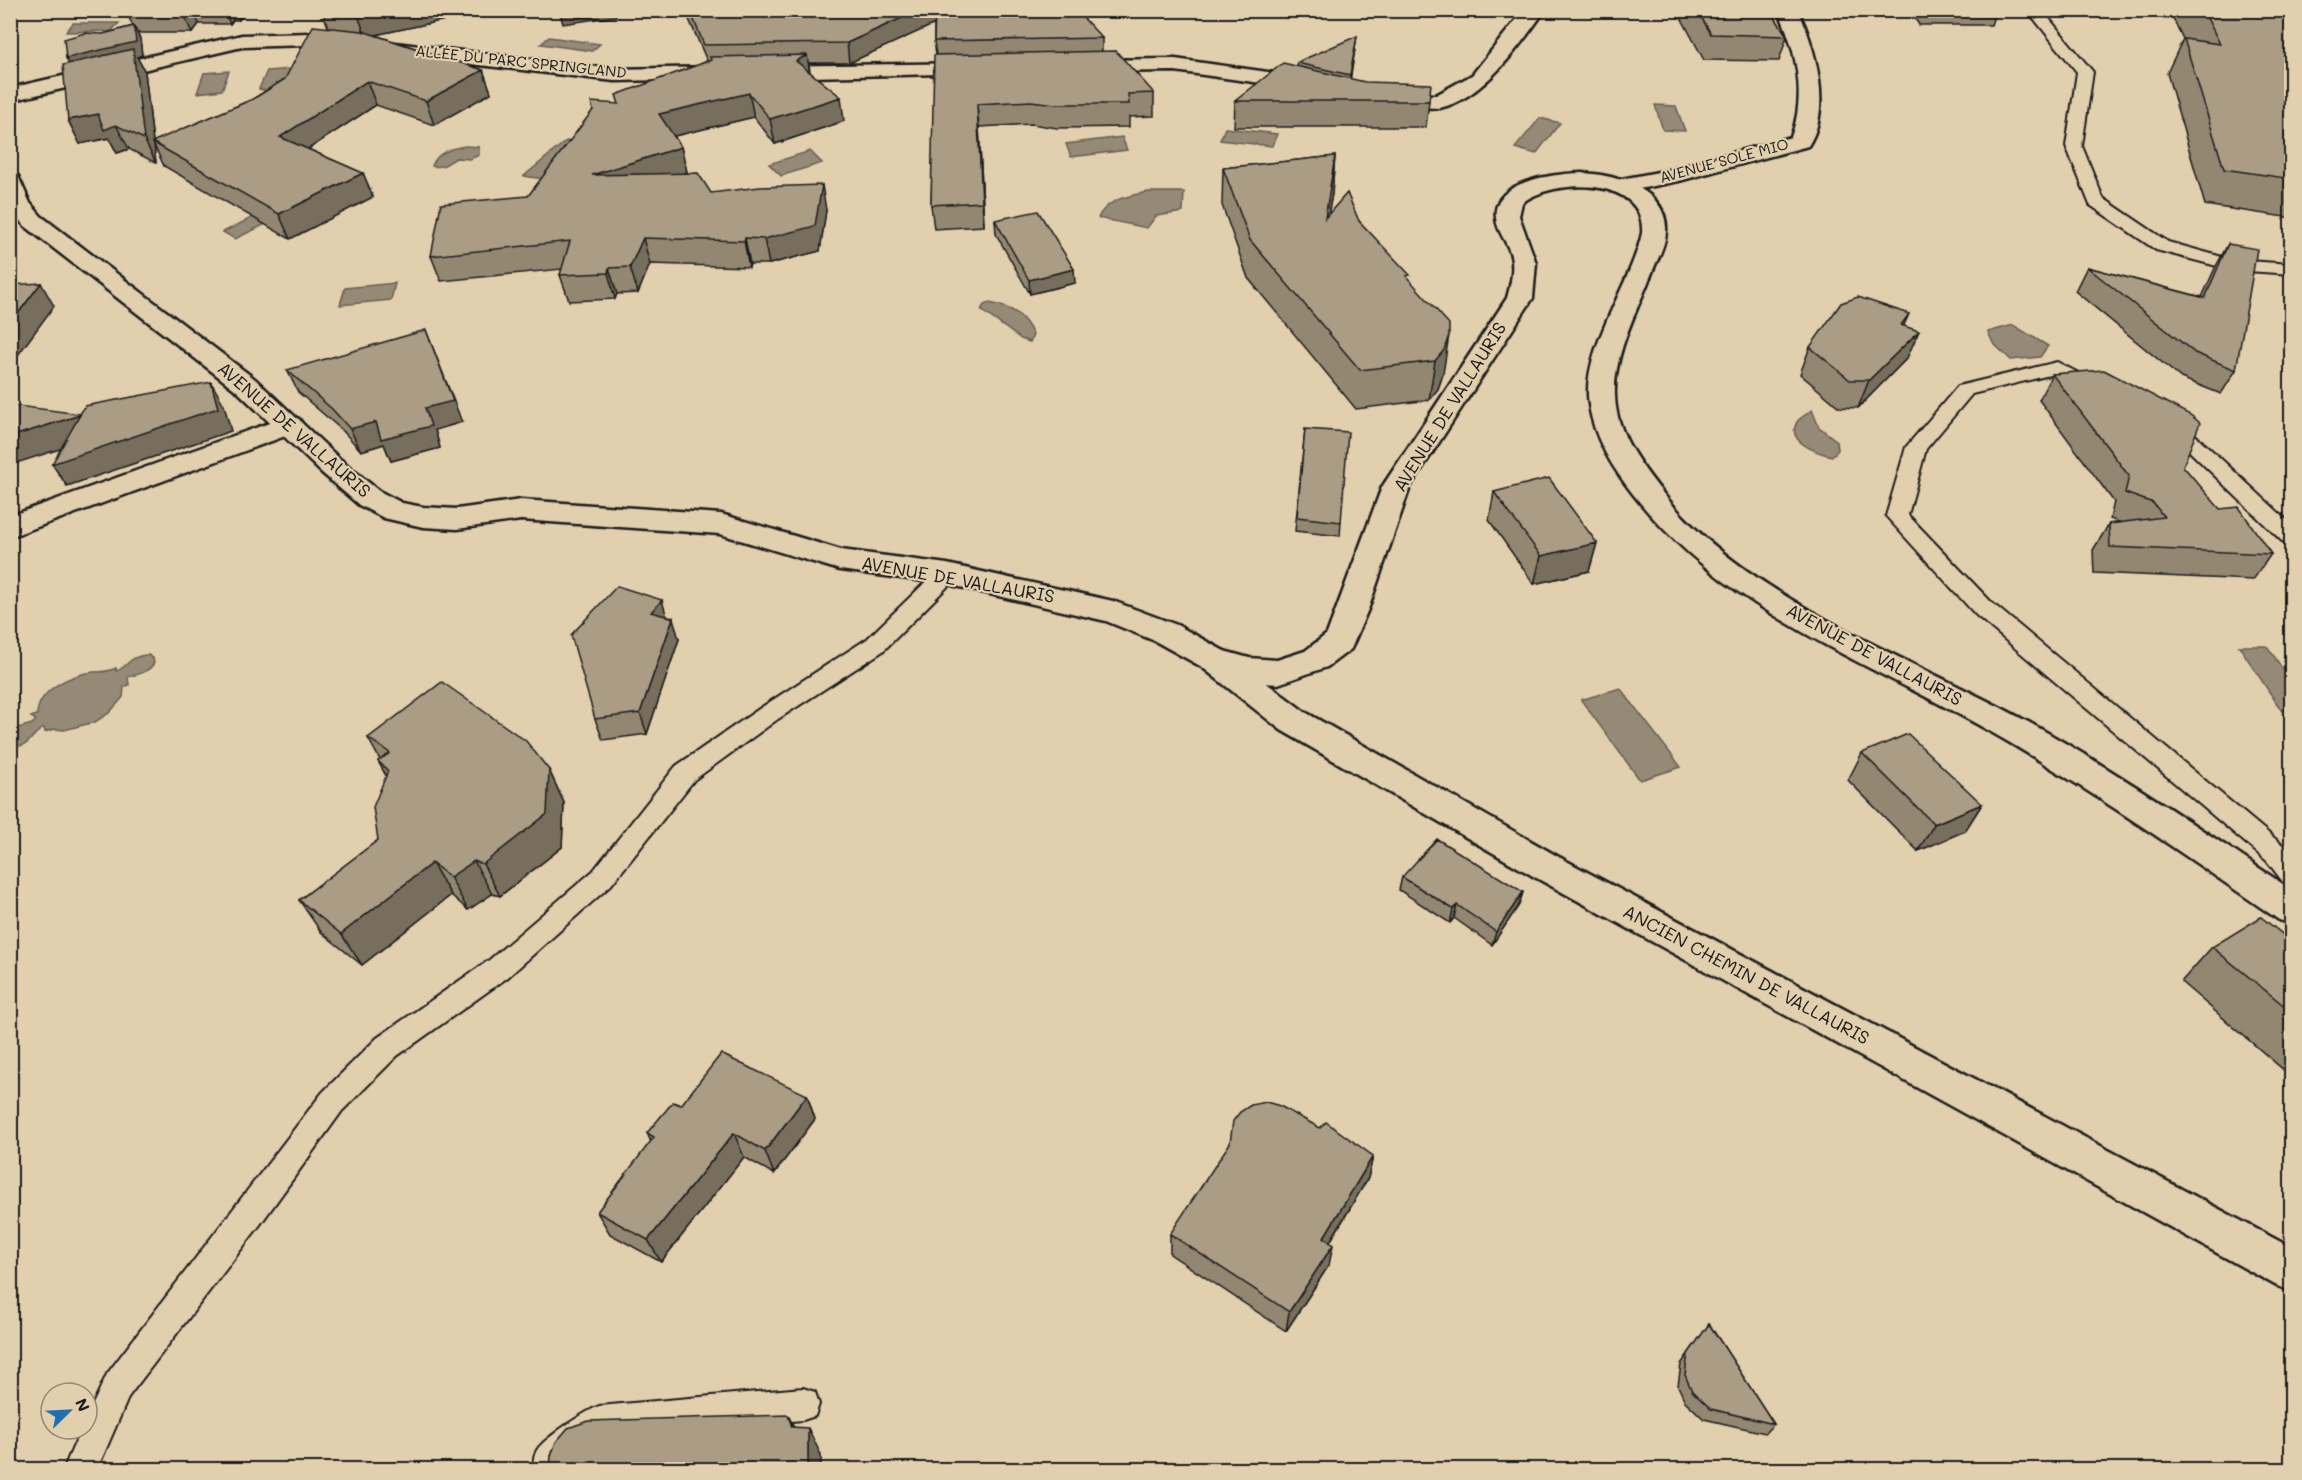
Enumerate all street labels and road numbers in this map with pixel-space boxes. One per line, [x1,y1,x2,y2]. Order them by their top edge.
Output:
street label: ALLÉE DU PARC SPRINGLAND [414,40,628,82]
street label: AVENUE SOLE MIO [1657,133,1791,187]
street label: AVENUE DE VALLAURIS [1387,317,1511,496]
street label: AVENUE DE VALLAURIS [213,356,376,503]
street label: AVENUE DE VALLAURIS [860,550,1057,608]
street label: AVENUE DE VALLAURIS [1782,598,1967,711]
street label: ANCIEN CHEMIN DE VALLAURIS [1619,899,1874,1049]

